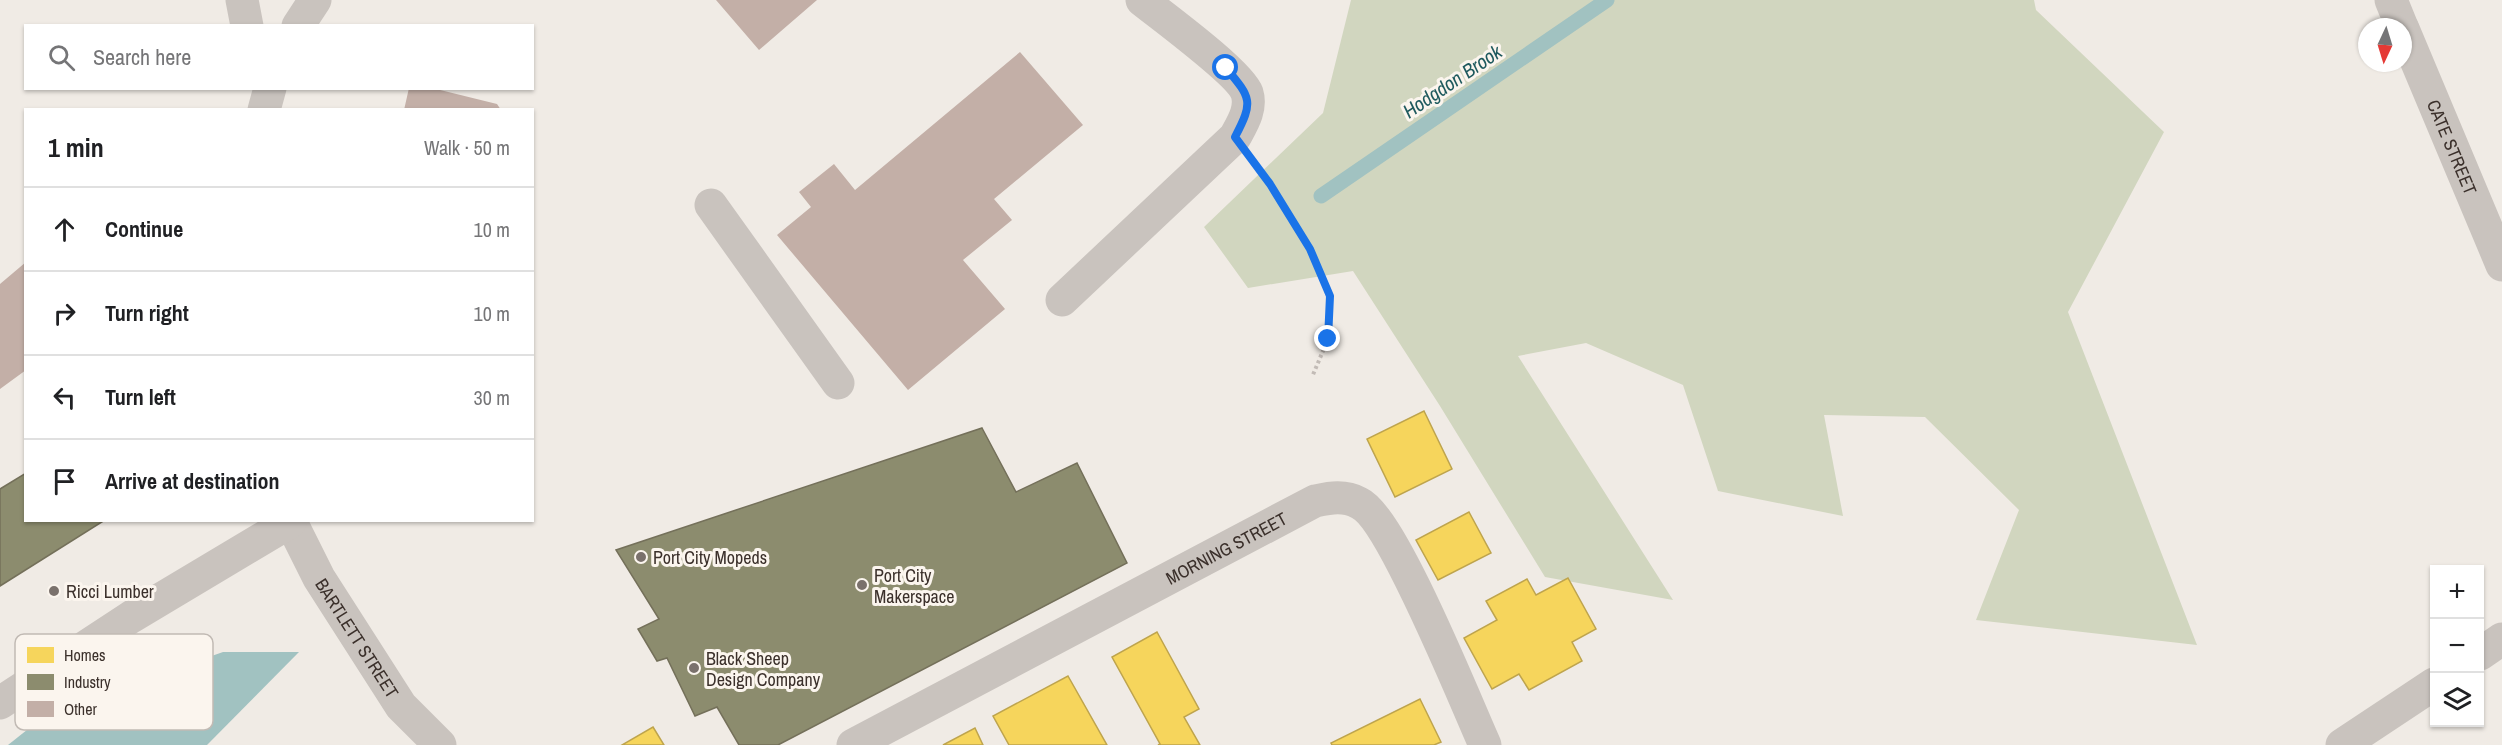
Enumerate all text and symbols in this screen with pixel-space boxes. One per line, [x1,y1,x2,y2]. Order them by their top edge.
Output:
north arrow [2358,18,2412,72]
search box [24,24,534,90]
water label: Hodgdon Brook [1397,38,1507,124]
icon: search [45,41,78,74]
text: Search here [93,42,191,72]
route start [1212,54,1238,80]
street label: CATE STREET [2422,96,2484,198]
text: 1 min [48,130,104,165]
text: Walk · 50 m [424,134,510,161]
icon: ahead [48,213,81,246]
text: Continue [105,214,183,244]
text: 10 m [474,216,510,243]
icon: right [48,297,81,330]
text: Turn right [105,298,189,328]
text: 10 m [474,300,510,327]
route end [1314,325,1340,351]
icon: left [48,381,81,414]
text: Turn left [105,382,176,412]
text: 30 m [474,384,510,411]
icon: arrive [48,465,81,498]
text: Arrive at destination [105,466,279,496]
street label: MORNING STREET [1161,506,1291,590]
place label: Port City Mopeds [653,545,767,570]
marker: Port City Mopeds [634,550,648,564]
place label: Port City Makerspace [874,563,954,609]
map controls [2430,565,2484,727]
button: + [2430,565,2484,619]
street label: BARTLETT STREET [310,573,405,703]
marker: Port City Makerspace [855,578,869,592]
place label: Ricci Lumber [66,579,154,604]
marker: Ricci Lumber [47,584,61,598]
button: − [2430,619,2484,673]
legend [15,634,213,730]
text: Homes [64,644,106,666]
place label: Black Sheep Design Company [706,646,821,692]
marker: Black Sheep Design Company [687,661,701,675]
text: Industry [64,671,111,693]
button: layers [2430,673,2484,727]
text: Other [64,698,97,720]

